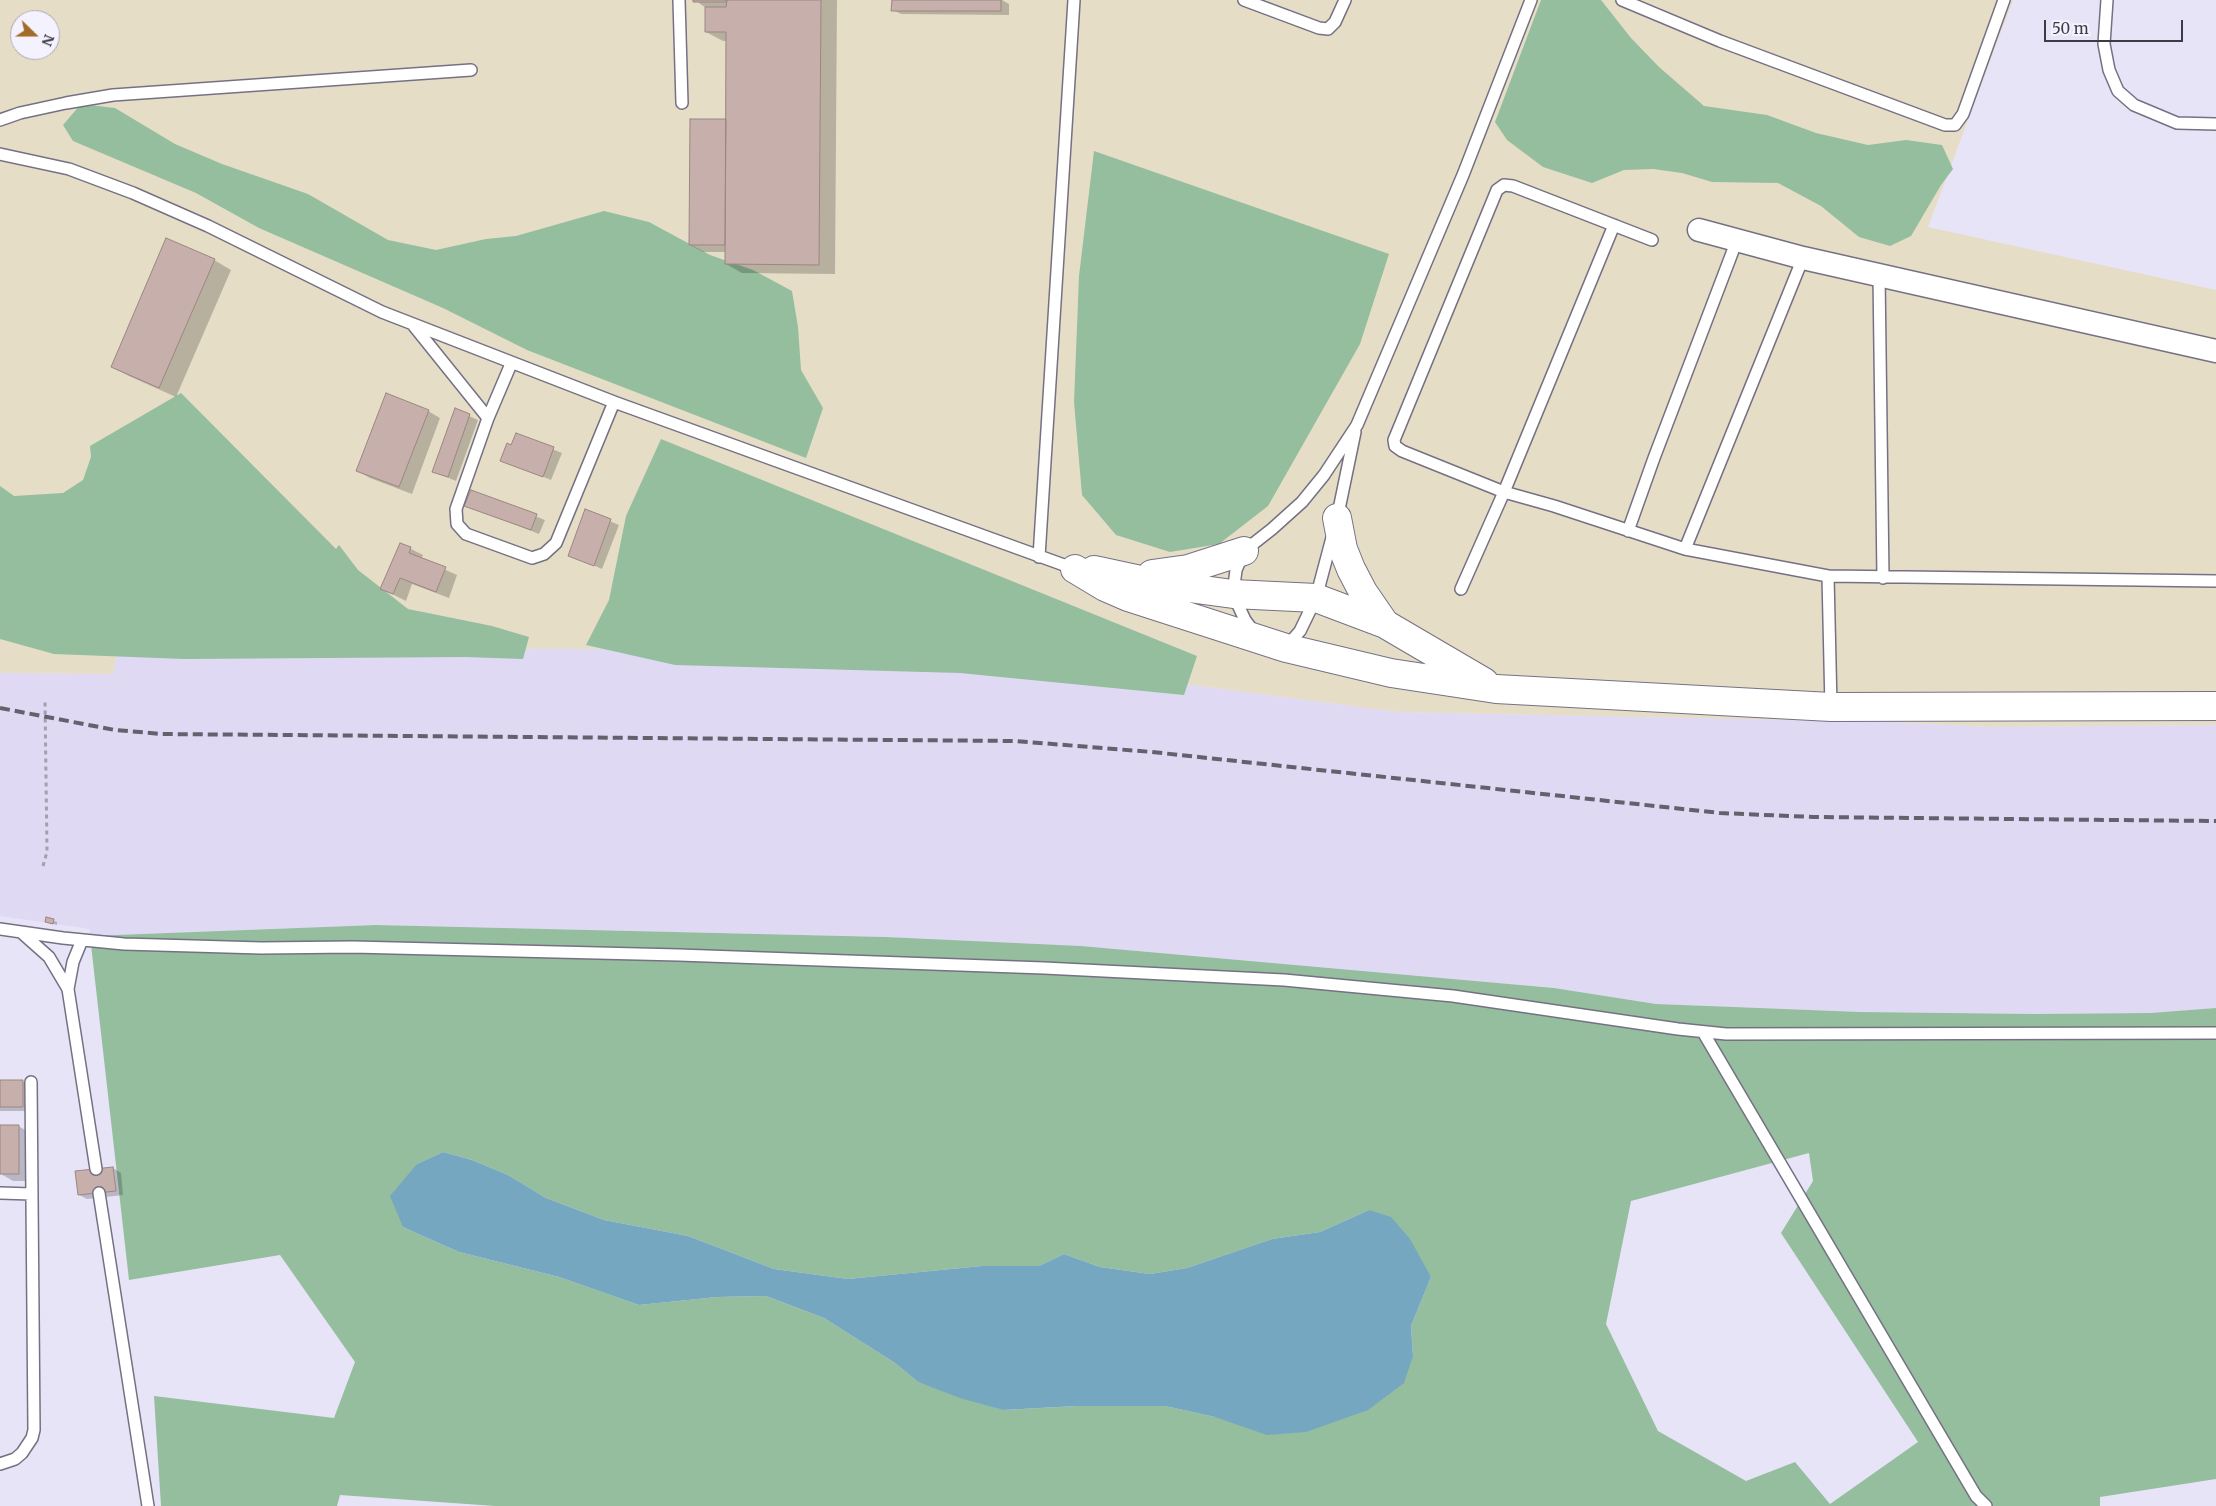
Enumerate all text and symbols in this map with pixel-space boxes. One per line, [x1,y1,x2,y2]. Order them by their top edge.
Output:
north arrow [10,10,60,60]
scale bar [2046,10,2185,42]
text: 50 m [2052,19,2089,38]
text: N [38,32,58,49]

